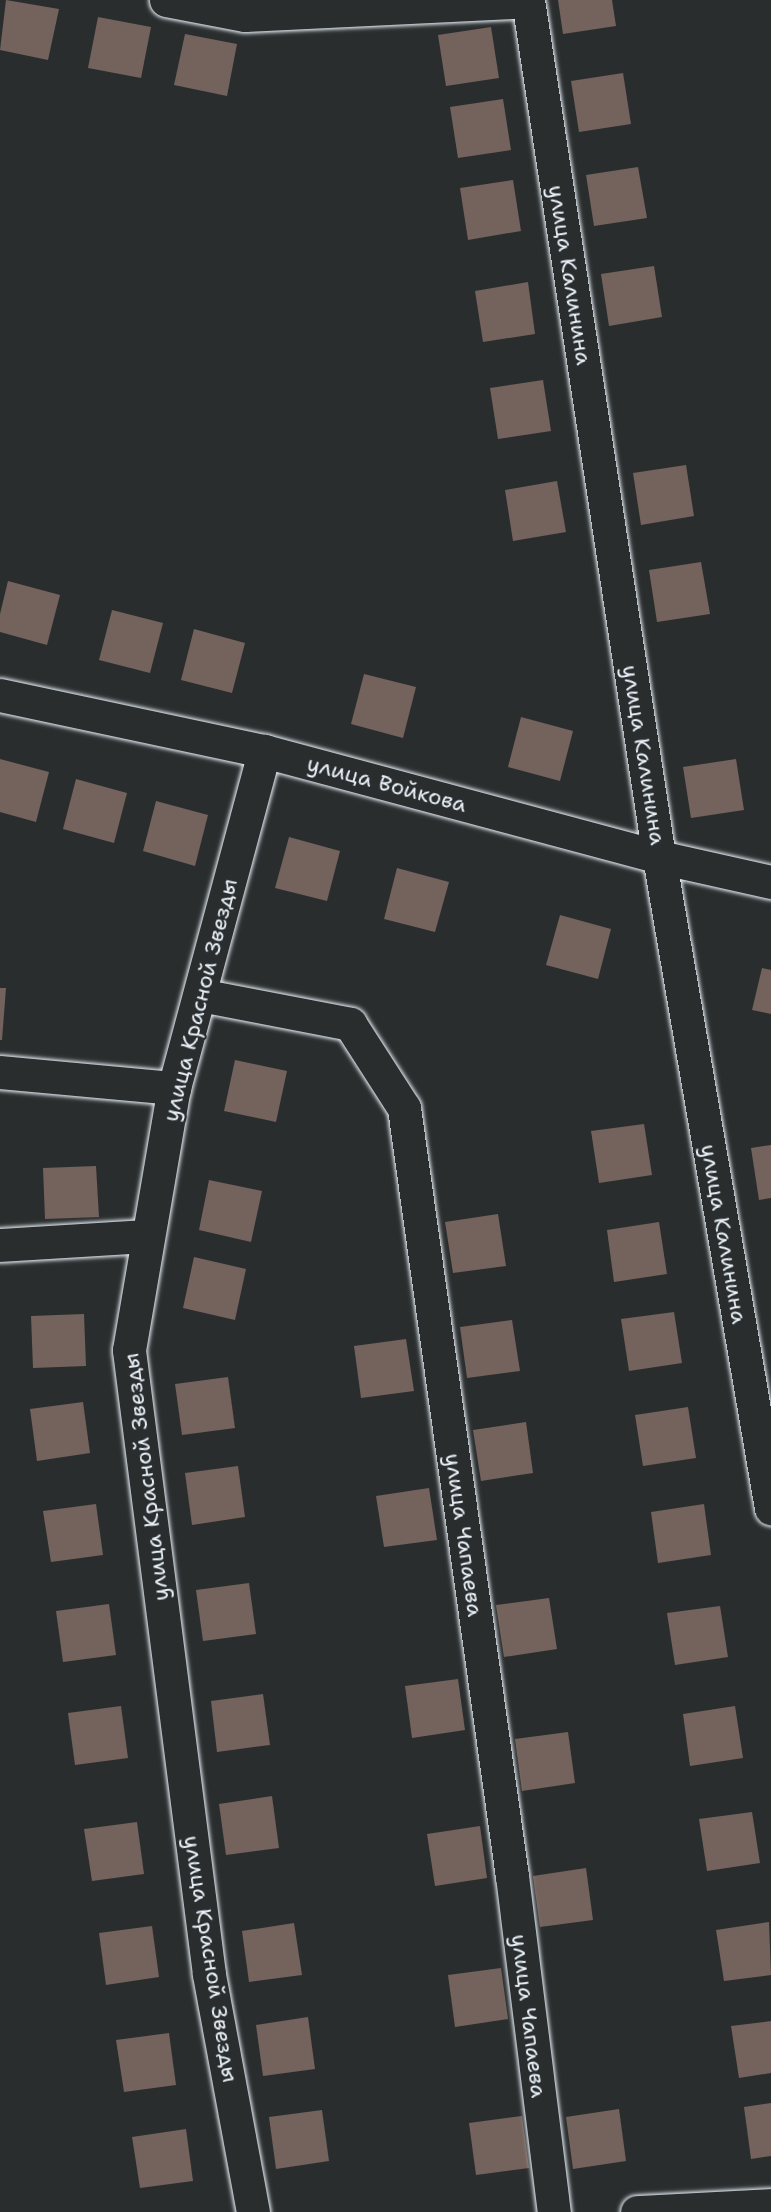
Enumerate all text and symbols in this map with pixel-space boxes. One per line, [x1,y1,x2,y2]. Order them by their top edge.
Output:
street label: улица Калинина [543,183,597,367]
street label: улица Калинина [617,663,671,847]
street label: улица Войкова [304,750,470,818]
street label: улица Красной Звезды [157,876,243,1124]
street label: улица Калинина [695,1142,753,1326]
street label: улица Красной Звезды [118,1352,174,1602]
street label: улица Чапаева [439,1452,489,1618]
street label: улица Красной Звезды [178,1834,244,2084]
street label: улица Чапаева [506,1933,552,2099]

